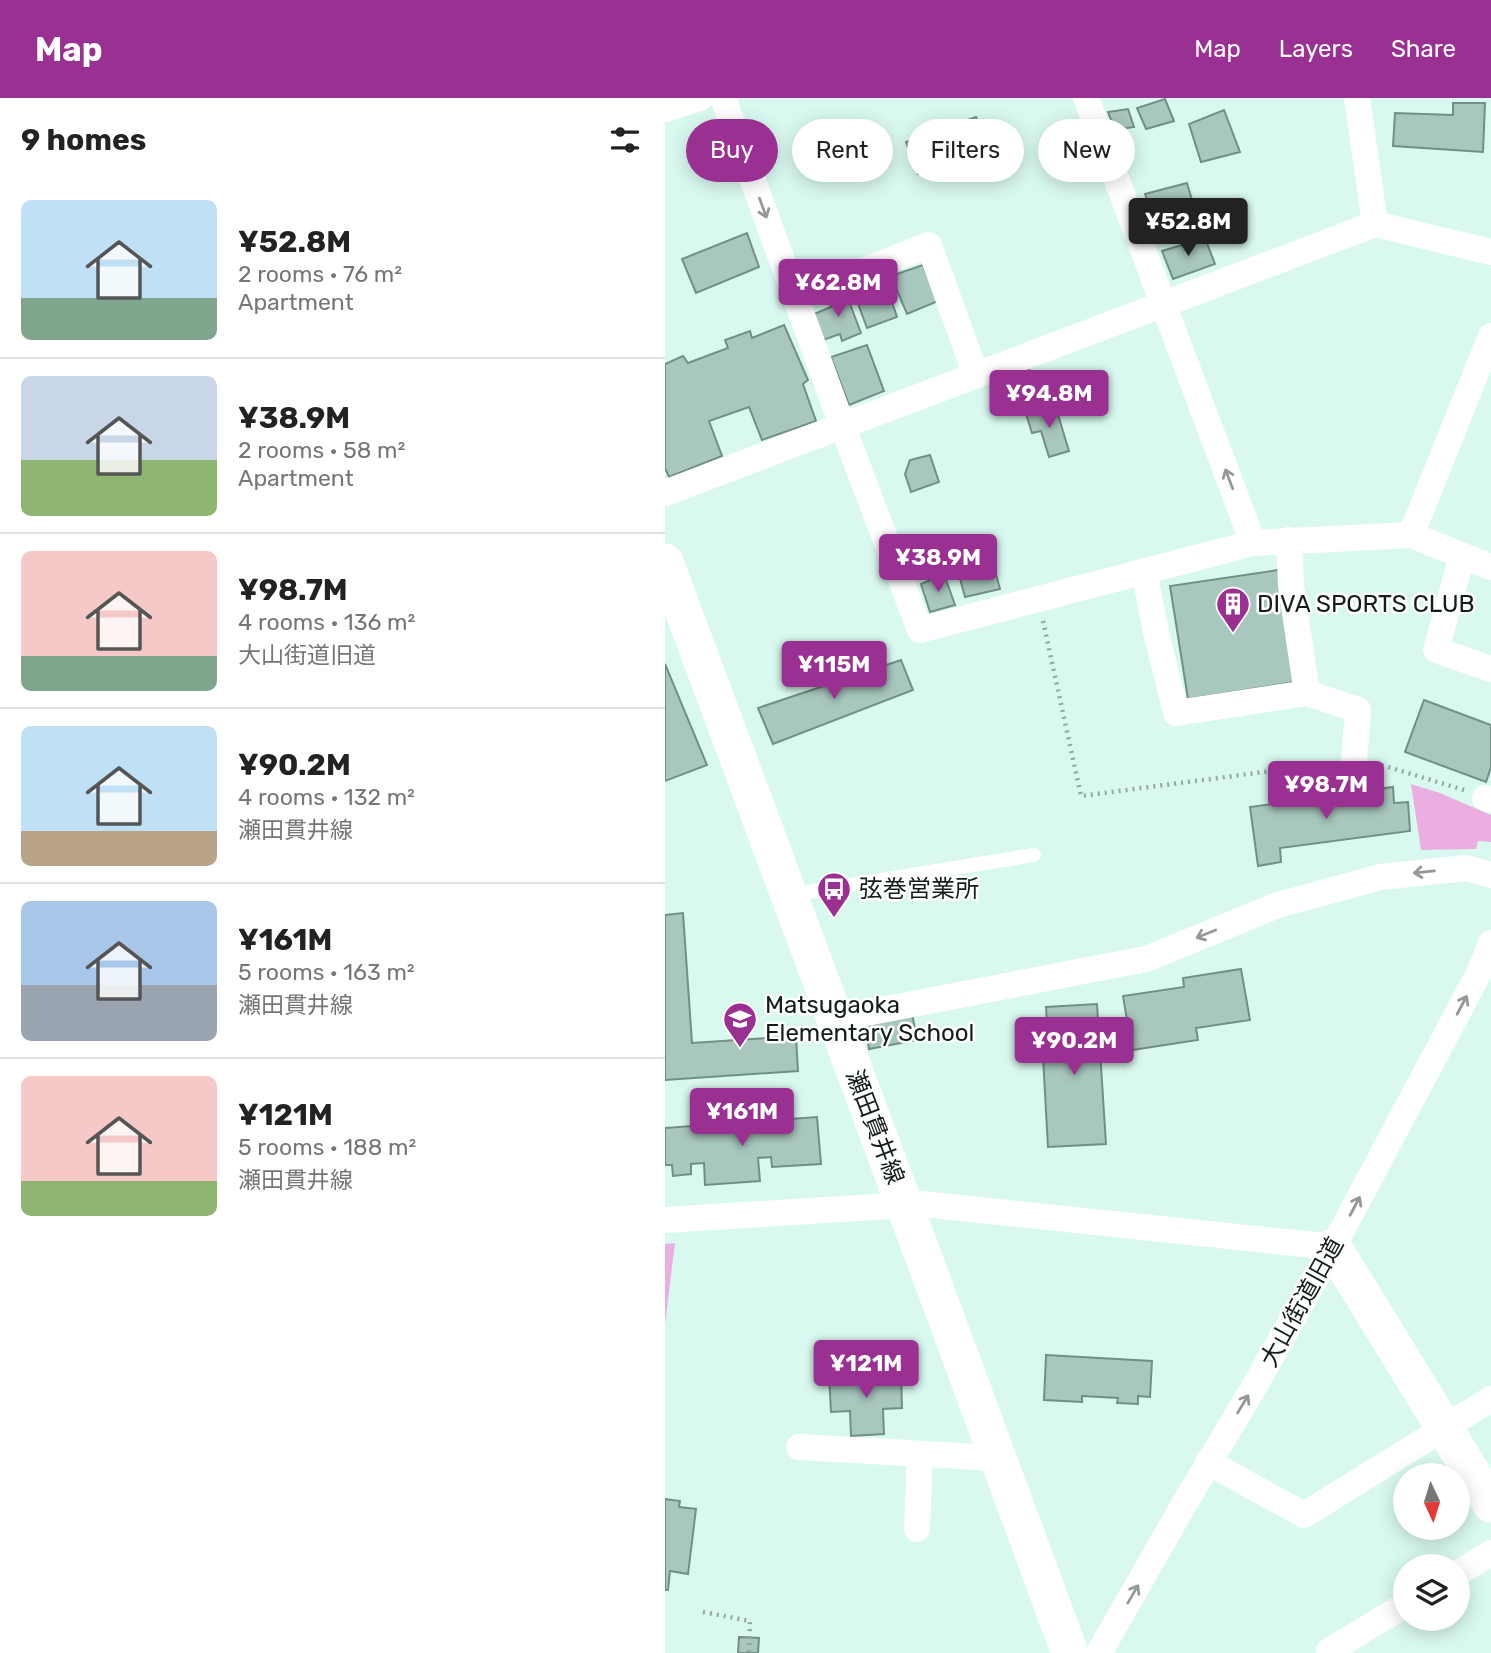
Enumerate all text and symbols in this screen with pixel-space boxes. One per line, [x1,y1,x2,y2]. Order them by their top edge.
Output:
text: Map [35,30,103,69]
text: Map [1194,35,1241,63]
text: Layers [1279,35,1353,63]
text: Share [1391,35,1456,63]
chip: Buy [686,119,778,182]
chip: Rent [792,119,893,182]
chip: Filters [907,119,1024,182]
chip: New [1038,119,1135,182]
icon: filters [606,121,644,159]
text: 9 homes [21,122,146,158]
one-way arrow [758,197,770,219]
pin: ¥52.8M [1131,198,1245,258]
text: ¥52.8M [1145,207,1231,235]
text: ¥52.8M [238,224,351,260]
icon: home [77,228,161,312]
text: 2 rooms · 76 m² [238,260,402,288]
pin: ¥62.8M [781,260,895,319]
text: ¥62.8M [795,268,881,296]
text: Apartment [238,288,354,316]
pin: ¥94.8M [992,370,1106,430]
text: ¥94.8M [1005,379,1093,407]
text: ¥38.9M [238,400,350,436]
icon: home [77,404,161,488]
text: 2 rooms · 58 m² [238,436,405,464]
text: Apartment [238,464,354,492]
one-way arrow [1222,468,1235,490]
pin: ¥38.9M [881,534,995,594]
text: ¥38.9M [895,543,981,571]
text: ¥98.7M [238,572,348,608]
icon: home [77,579,161,663]
building icon: DIVA SPORTS CLUB [1214,585,1252,634]
place label: DIVA SPORTS CLUB [1257,590,1475,618]
text: 4 rooms · 136 m² [238,608,415,636]
text: 大山街道旧道 [238,641,376,669]
pin: ¥115M [785,642,883,701]
text: ¥115M [798,650,870,678]
text: ¥90.2M [238,747,351,783]
icon: home [77,754,161,838]
pin: ¥98.7M [1269,762,1383,821]
text: ¥98.7M [1284,770,1368,798]
text: 4 rooms · 132 m² [238,783,415,811]
text: 瀬田貫井線 [238,816,353,844]
one-way arrow [1413,866,1436,879]
bus stop icon: 弦巻営業所 [815,870,853,919]
place label: 弦巻営業所 [859,875,979,903]
text: ¥161M [238,922,332,958]
icon: home [77,929,161,1013]
one-way arrow [1196,929,1218,942]
text: 5 rooms · 163 m² [238,958,415,986]
text: 瀬田貫井線 [238,991,353,1019]
place label: Matsugaoka Elementary School [765,991,974,1047]
one-way arrow [1456,995,1469,1016]
school or university icon: Matsugaoka Elementary School [721,1000,759,1049]
pin: ¥90.2M [1017,1018,1131,1077]
text: ¥90.2M [1031,1026,1117,1054]
street label: 瀬田貫井線 [840,1066,910,1188]
pin: ¥161M [693,1088,791,1148]
text: ¥121M [238,1097,333,1133]
text: ¥161M [706,1097,778,1125]
icon: home [77,1104,161,1188]
text: 5 rooms · 188 m² [238,1133,416,1161]
text: 瀬田貫井線 [238,1166,353,1194]
one-way arrow [1349,1196,1363,1217]
street label: 大山街道旧道 [1255,1232,1349,1372]
pin: ¥121M [817,1340,915,1400]
text: ¥121M [830,1349,902,1377]
one-way arrow [1237,1394,1251,1414]
north arrow [1393,1463,1470,1540]
map controls [1393,1463,1470,1631]
button: layers [1393,1554,1470,1631]
one-way arrow [1127,1584,1140,1605]

